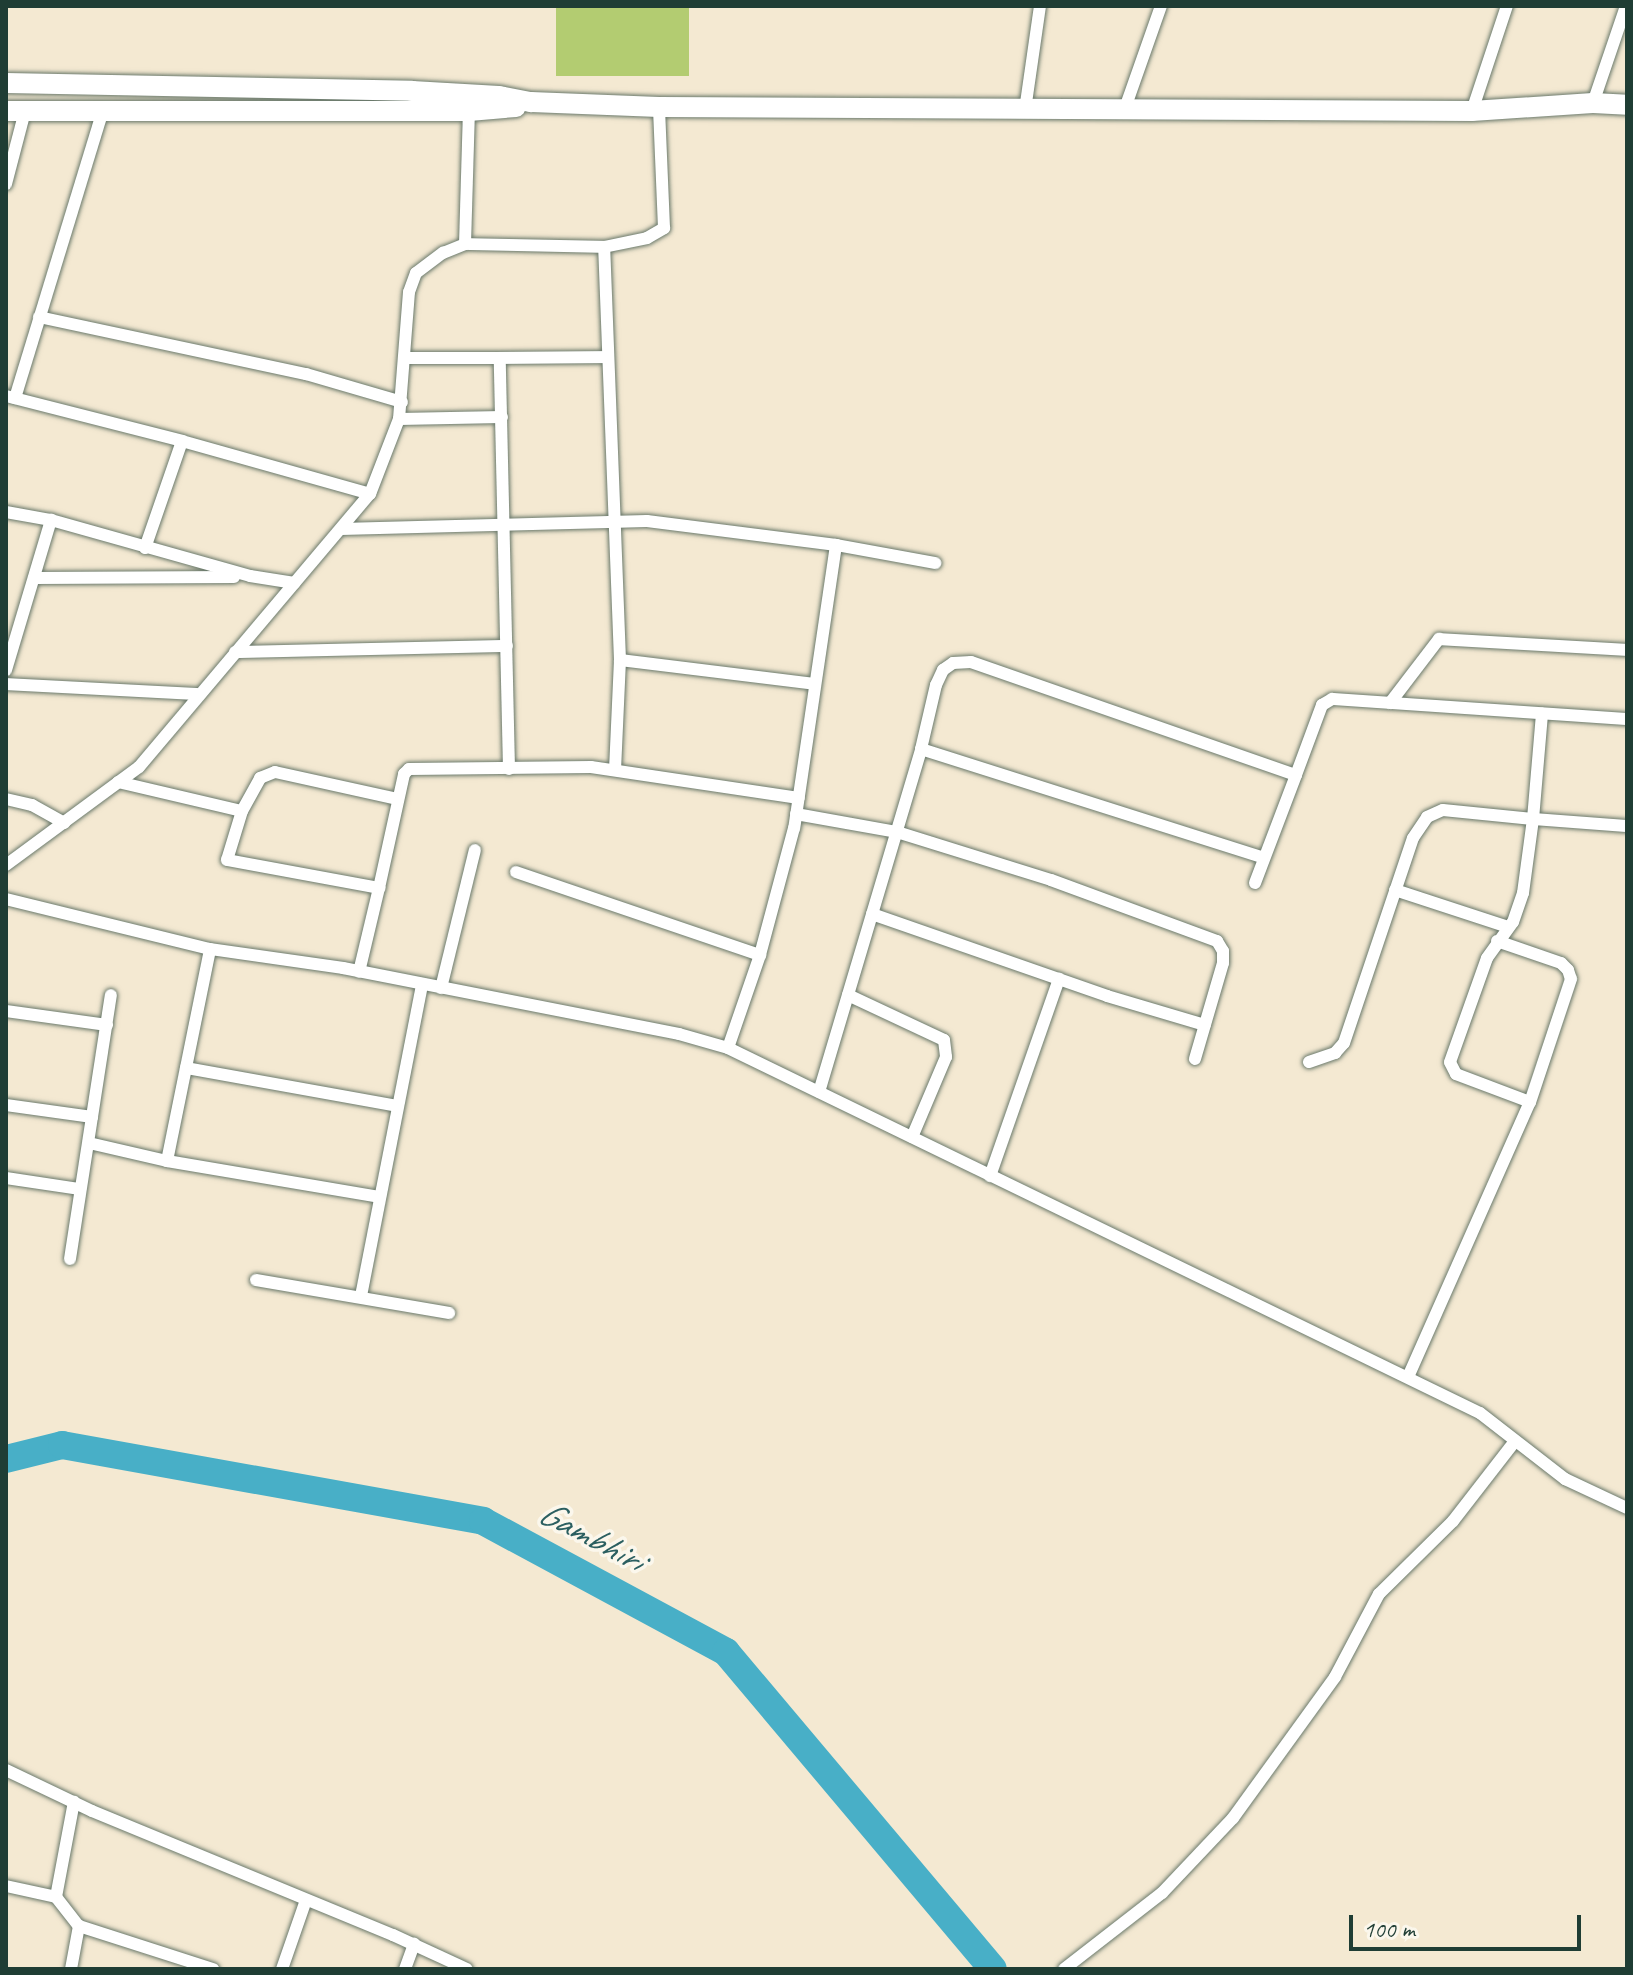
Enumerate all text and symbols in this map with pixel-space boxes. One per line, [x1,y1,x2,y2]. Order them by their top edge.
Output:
water label: Gambhiri [531,1491,651,1581]
scale bar [1353,1899,1585,1949]
text: 100 m [1363,1914,1415,1944]

